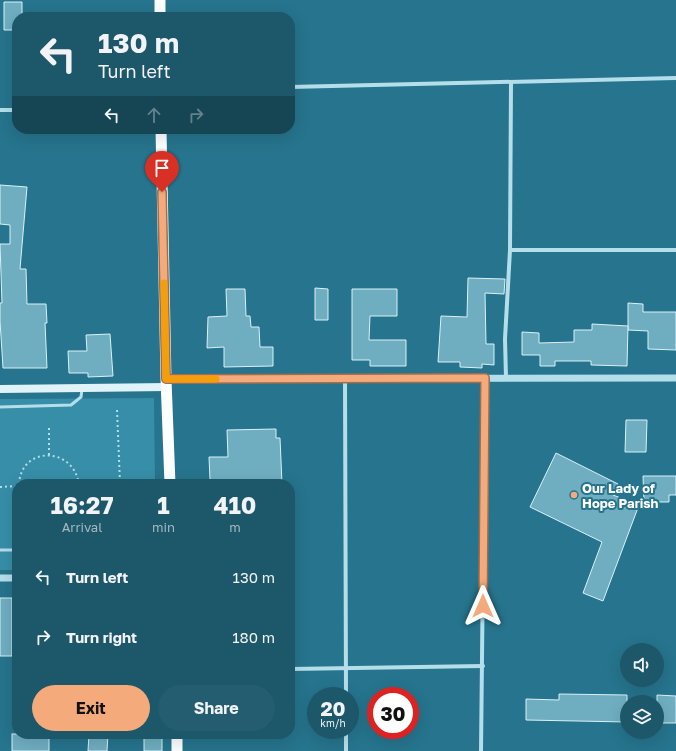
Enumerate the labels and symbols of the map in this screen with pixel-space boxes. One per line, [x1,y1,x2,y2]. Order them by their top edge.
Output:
pin [145,151,179,192]
place label: Our Lady of Hope Parish [582,480,659,511]
marker: Our Lady of Hope Parish [569,490,579,500]
position arrow [462,585,504,627]
speed limit sign: 30 [367,687,419,739]

